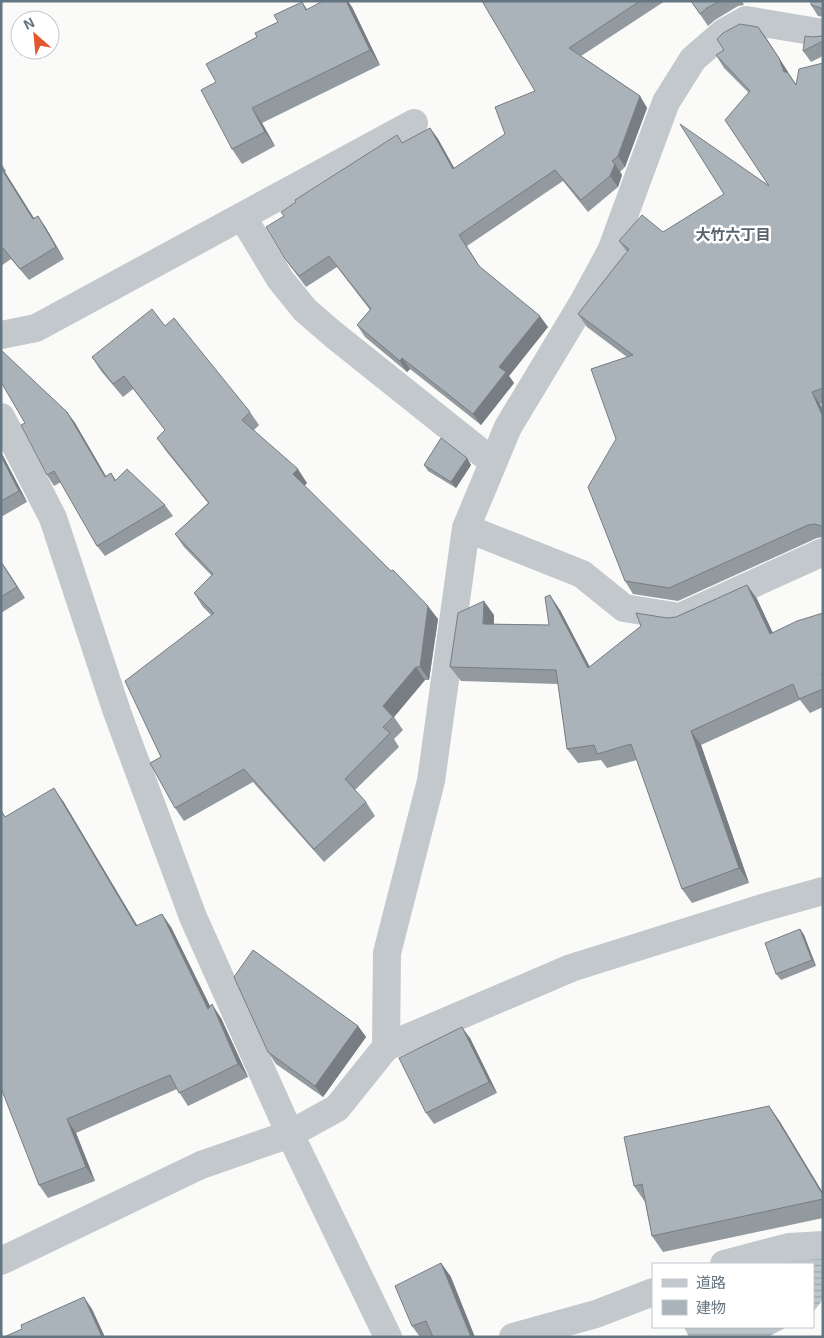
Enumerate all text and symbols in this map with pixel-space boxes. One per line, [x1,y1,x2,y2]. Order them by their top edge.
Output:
north arrow [10,10,60,60]
text: N [21,13,37,33]
district label: 大竹六丁目 [695,225,771,243]
legend [652,1263,814,1328]
text: 道路 [696,1273,726,1291]
text: 建物 [696,1298,726,1316]

